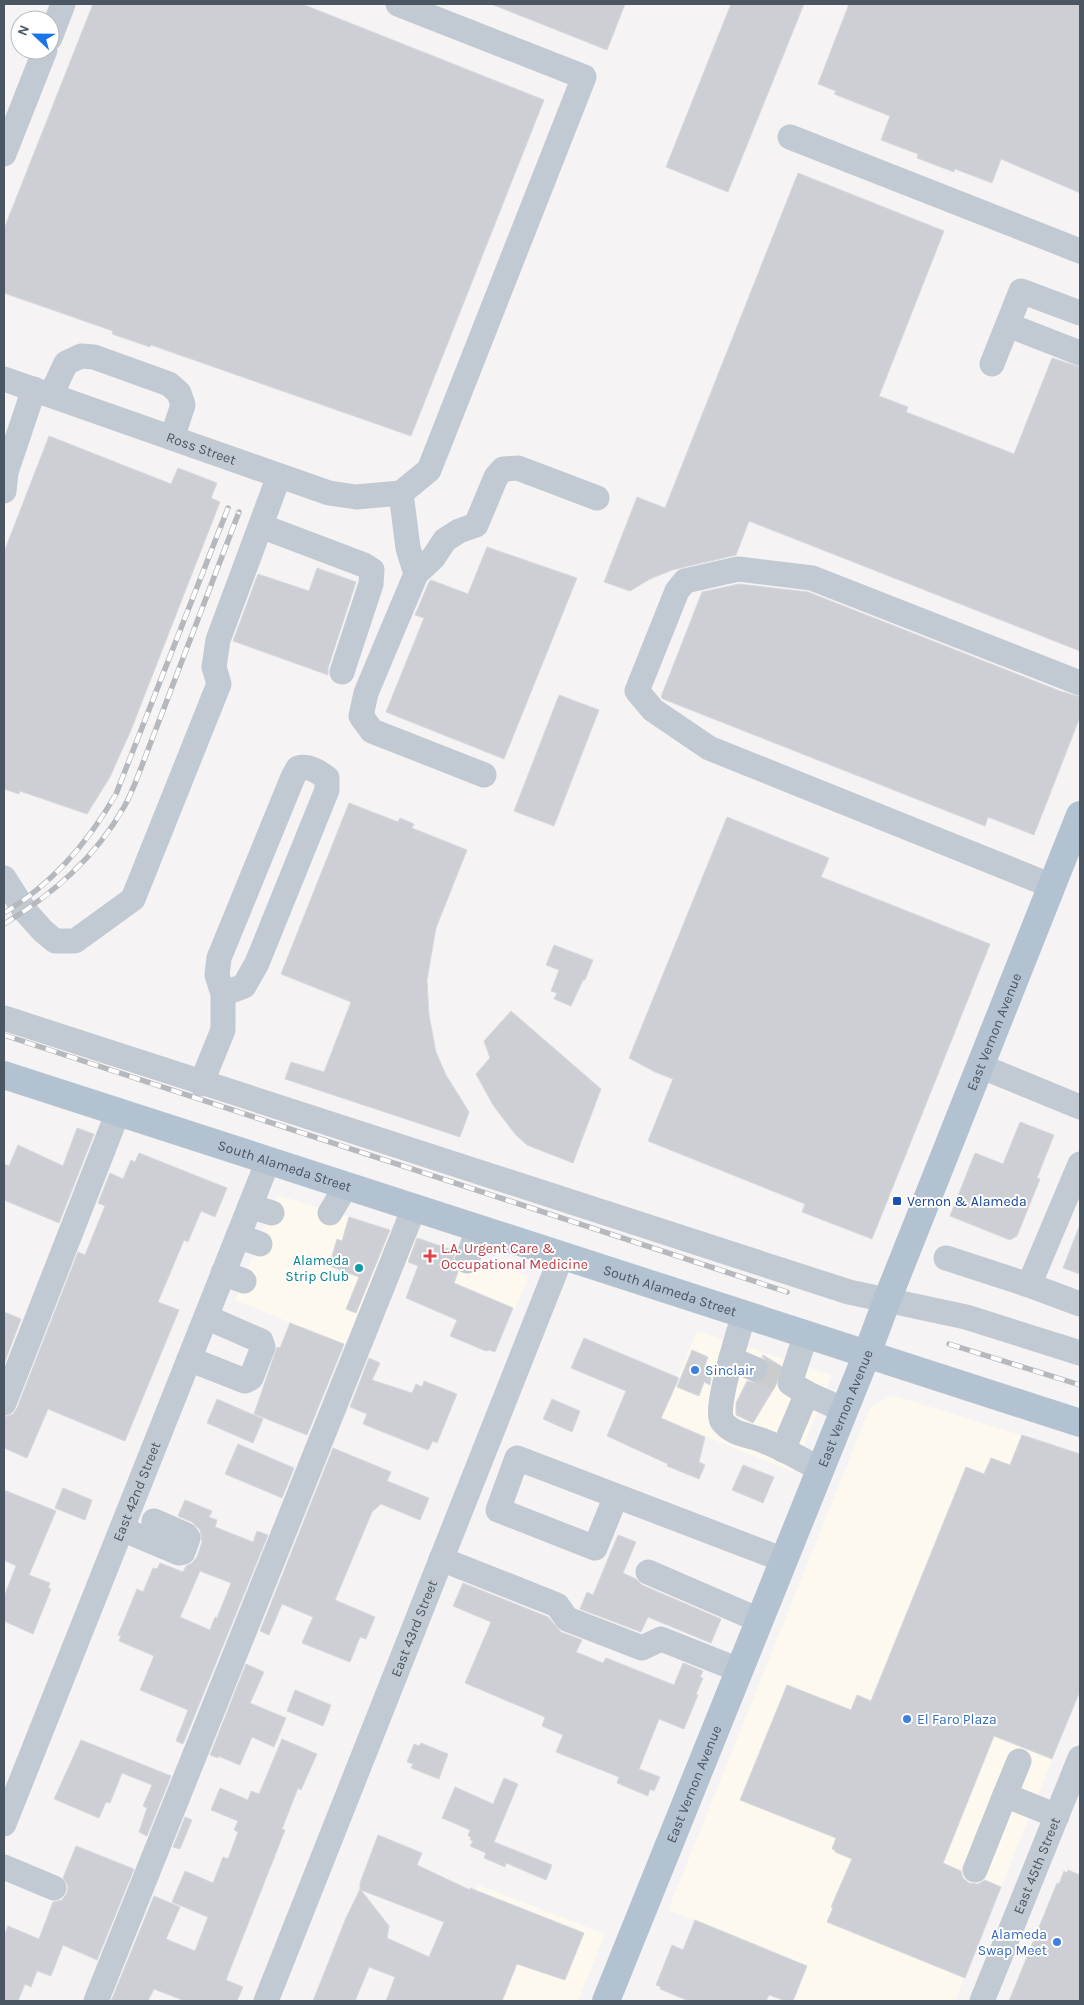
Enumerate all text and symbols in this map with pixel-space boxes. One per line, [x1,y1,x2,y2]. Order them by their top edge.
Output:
north arrow [10,10,60,60]
text: N [14,22,33,38]
street label: Ross Street [164,429,238,469]
street label: East Vernon Avenue [963,971,1025,1093]
street label: South Alameda Street [216,1137,353,1196]
place label: Vernon & Alameda [907,1193,1027,1210]
marker: Vernon & Alameda [891,1195,903,1207]
place label: L.A. Urgent Care & Occupational Medicine [441,1240,588,1273]
marker: L.A. Urgent Care & Occupational Medicine [423,1249,437,1263]
place label: Alameda Strip Club [285,1252,349,1285]
street label: South Alameda Street [601,1261,739,1320]
marker: Alameda Strip Club [353,1262,365,1274]
street label: East Vernon Avenue [814,1347,877,1470]
place label: Sinclair [705,1362,755,1379]
marker: Sinclair [689,1364,701,1376]
street label: East 42nd Street [109,1439,164,1544]
street label: East 43rd Street [387,1578,441,1679]
place label: El Faro Plaza [917,1711,997,1728]
marker: El Faro Plaza [901,1713,913,1725]
street label: East Vernon Avenue [663,1723,725,1845]
street label: East 45th Street [1010,1815,1064,1917]
place label: Alameda Swap Meet [978,1926,1047,1959]
marker: Alameda Swap Meet [1051,1936,1063,1948]

